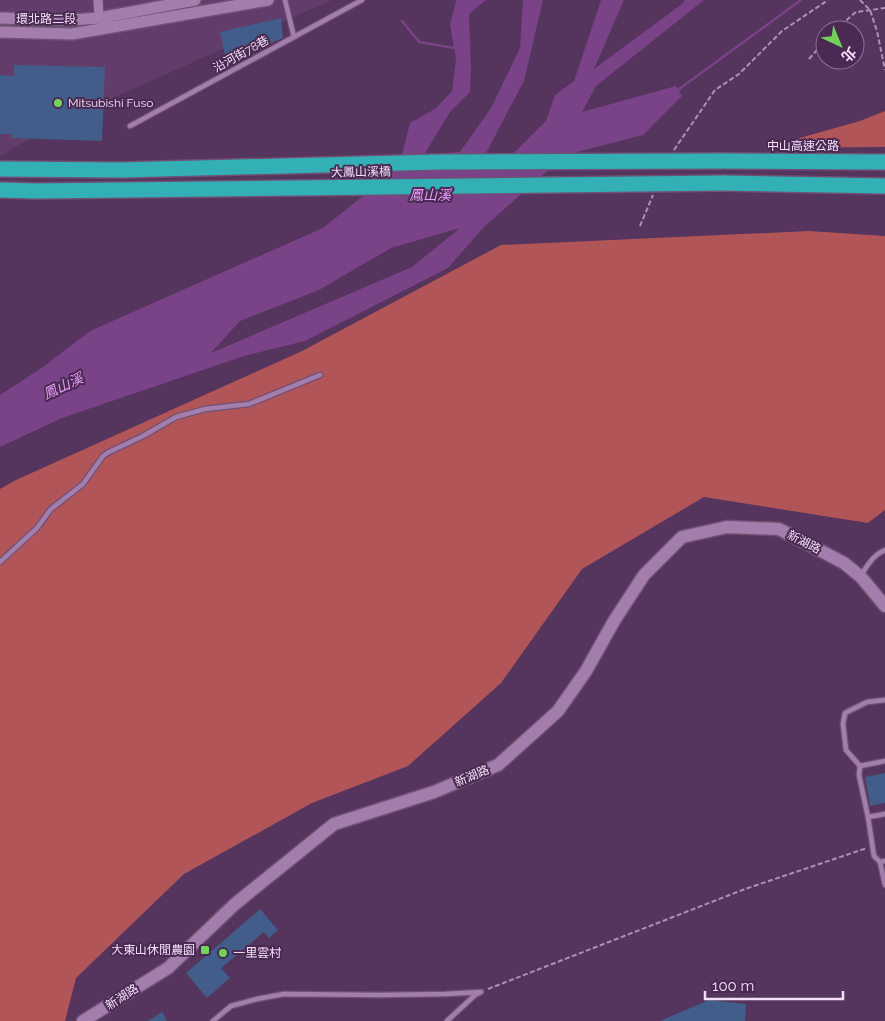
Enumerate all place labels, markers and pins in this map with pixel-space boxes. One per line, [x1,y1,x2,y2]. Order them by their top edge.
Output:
place label: Mitsubishi Fuso [68,96,153,110]
marker: Mitsubishi Fuso [52,97,64,109]
place label: 大東山休閒農園 [111,943,195,957]
marker: 大東山休閒農園 [199,944,211,956]
place label: 一里雲村 [233,946,282,960]
marker: 一里雲村 [217,947,229,959]

